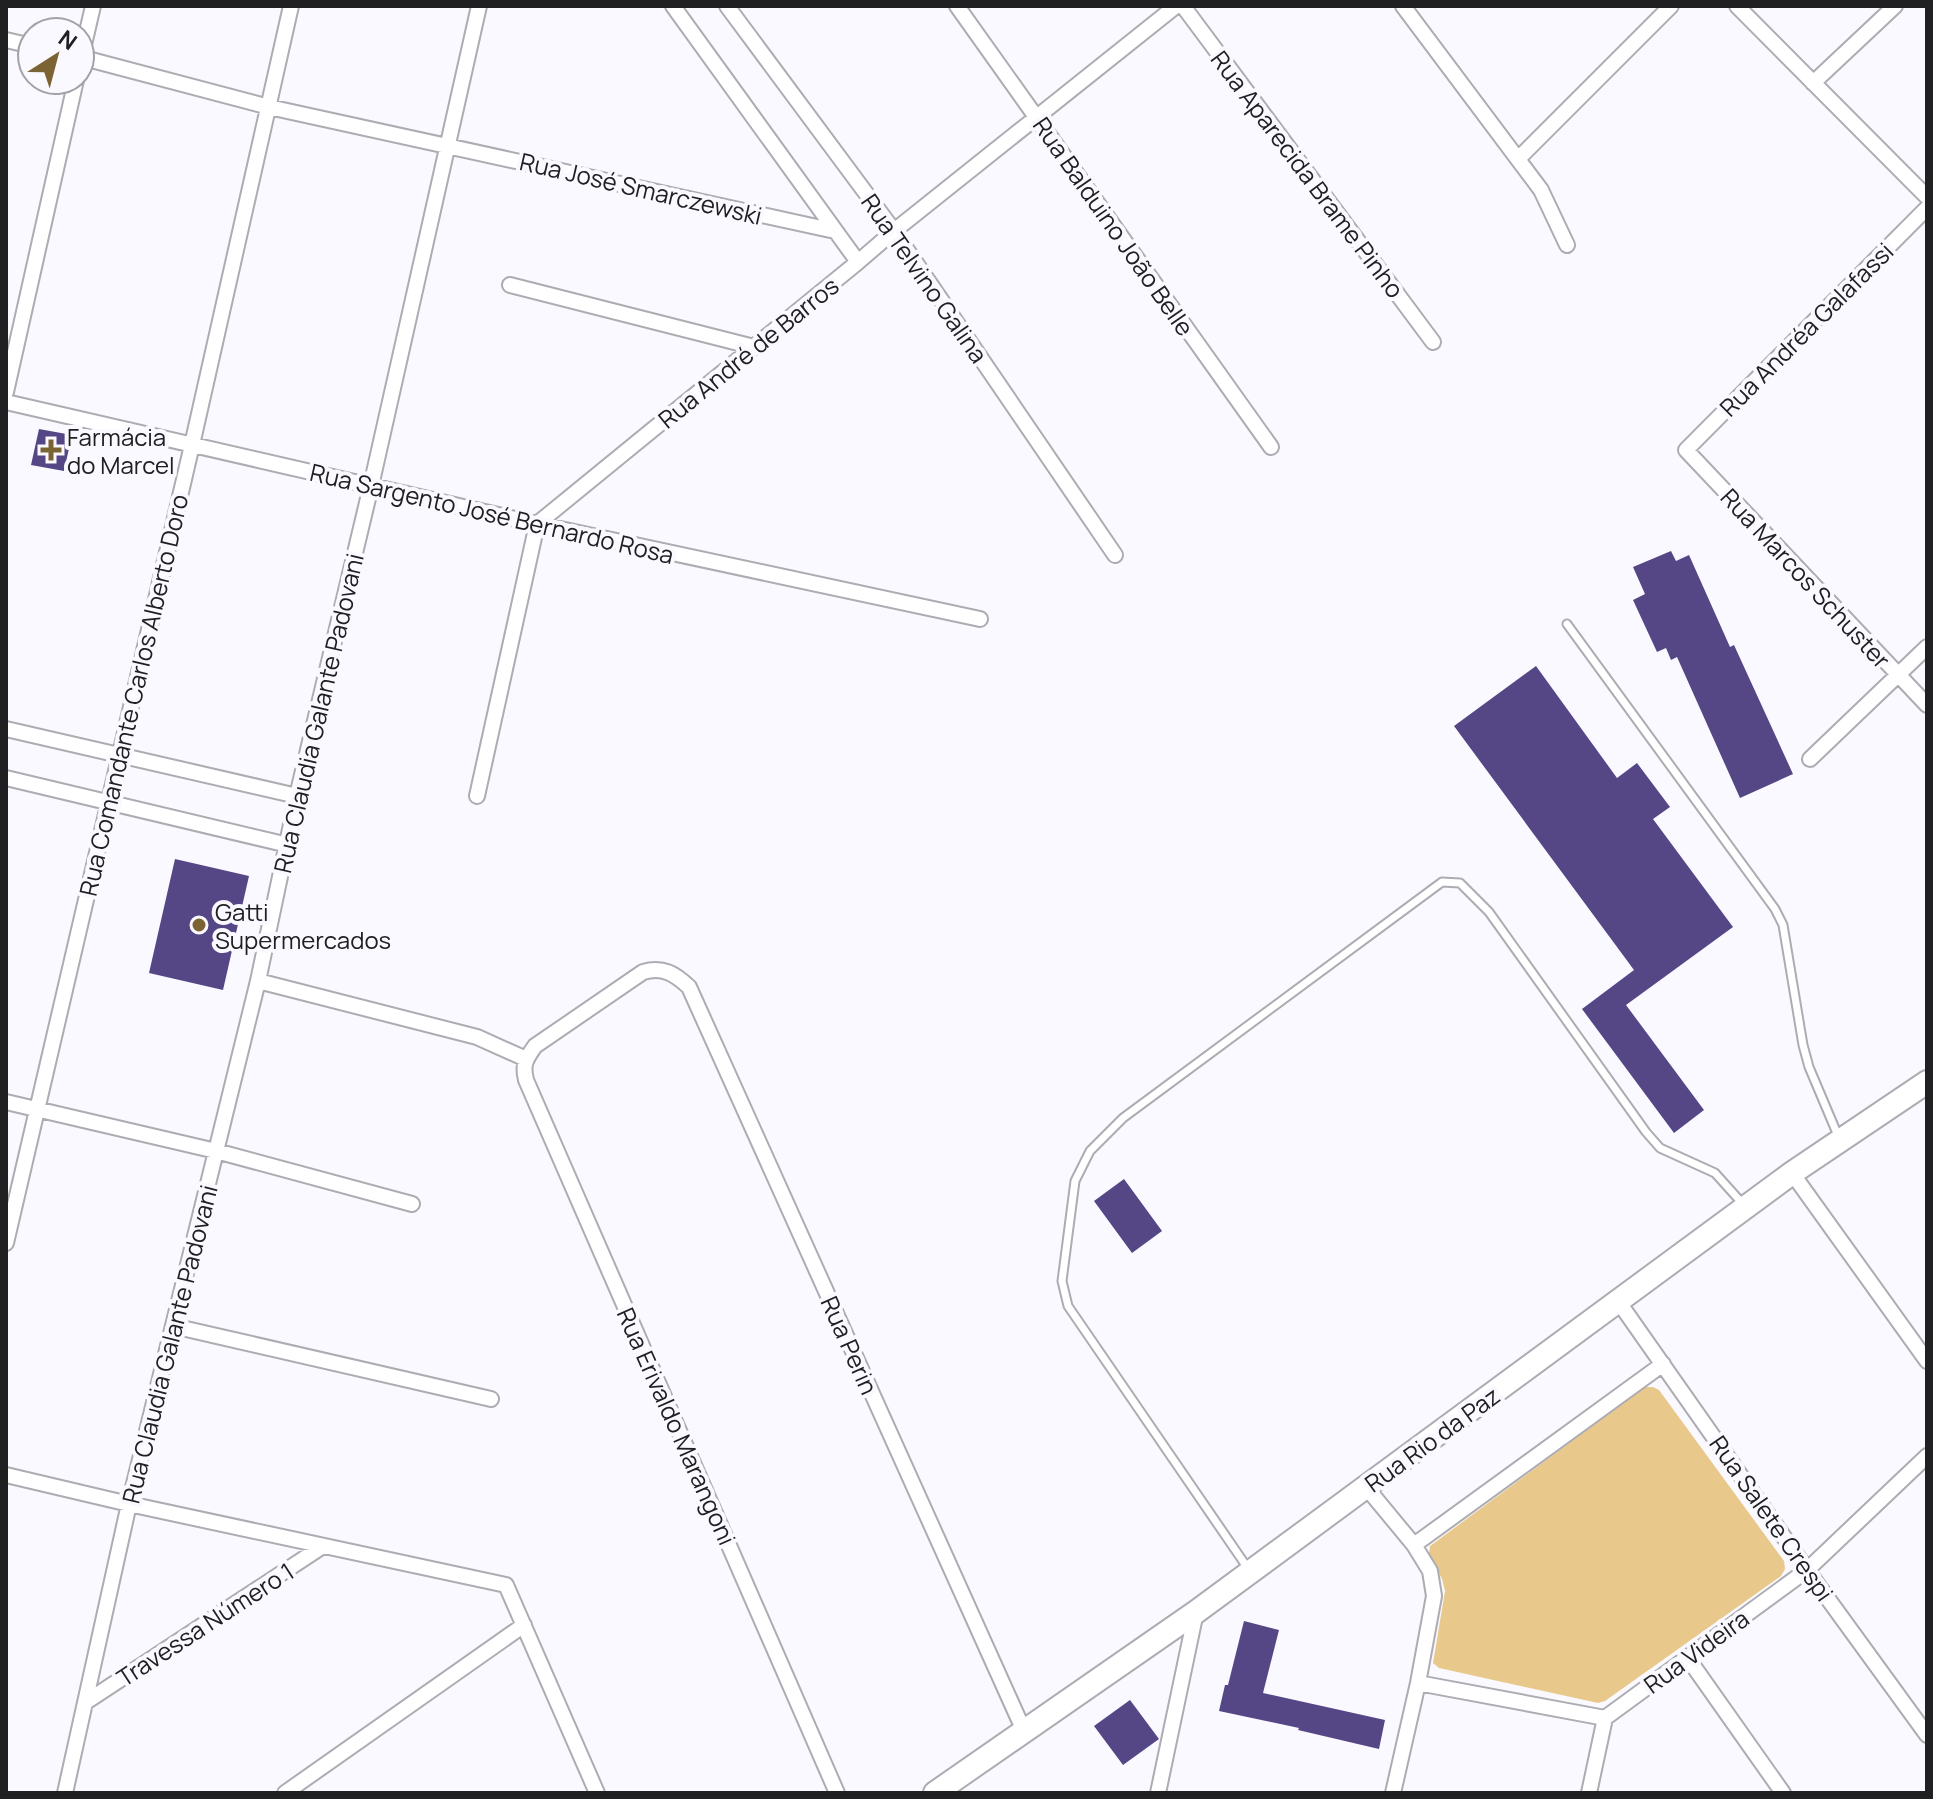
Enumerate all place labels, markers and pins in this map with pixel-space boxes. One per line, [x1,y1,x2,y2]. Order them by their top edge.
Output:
place label: Farmácia do Marcel [67,420,175,481]
marker: Farmácia do Marcel [42,441,60,459]
place label: Gatti Supermercados [215,895,391,956]
marker: Gatti Supermercados [190,916,208,934]

